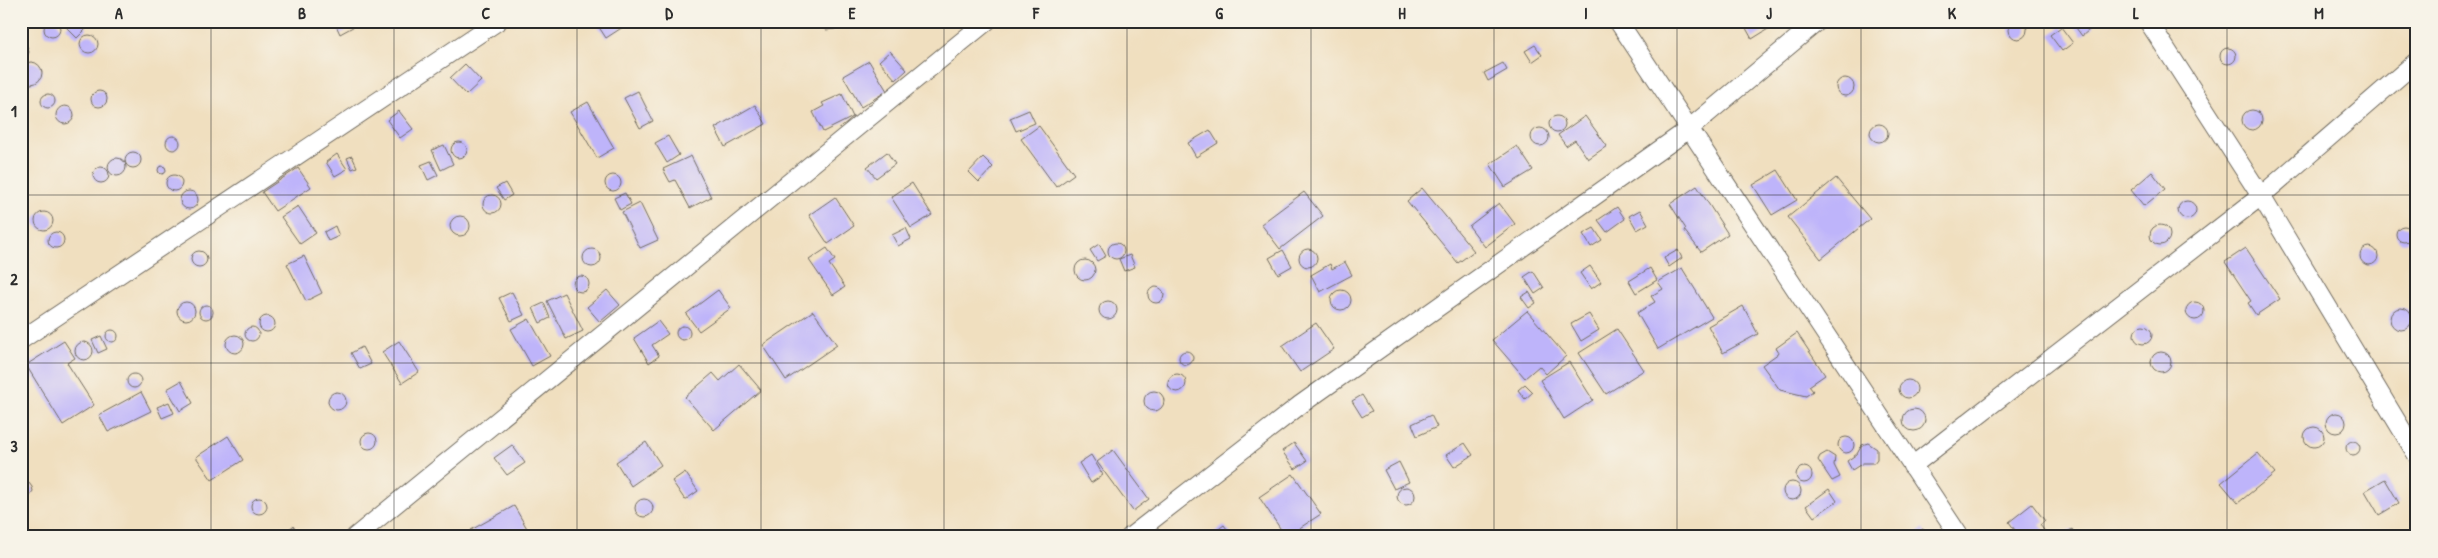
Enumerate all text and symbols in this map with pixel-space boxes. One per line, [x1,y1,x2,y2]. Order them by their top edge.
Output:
text: A [115,2,123,24]
text: B [298,2,306,24]
text: C [482,2,491,24]
text: D [665,2,673,24]
text: E [848,2,856,24]
text: F [1032,2,1040,24]
text: G [1215,2,1223,24]
text: H [1398,2,1406,24]
text: I [1584,2,1588,24]
text: J [1766,2,1772,24]
text: K [1948,2,1957,24]
text: L [2133,2,2139,24]
text: M [2314,2,2324,24]
text: 1 [11,100,17,122]
text: 2 [10,268,18,290]
text: 3 [10,435,18,457]

